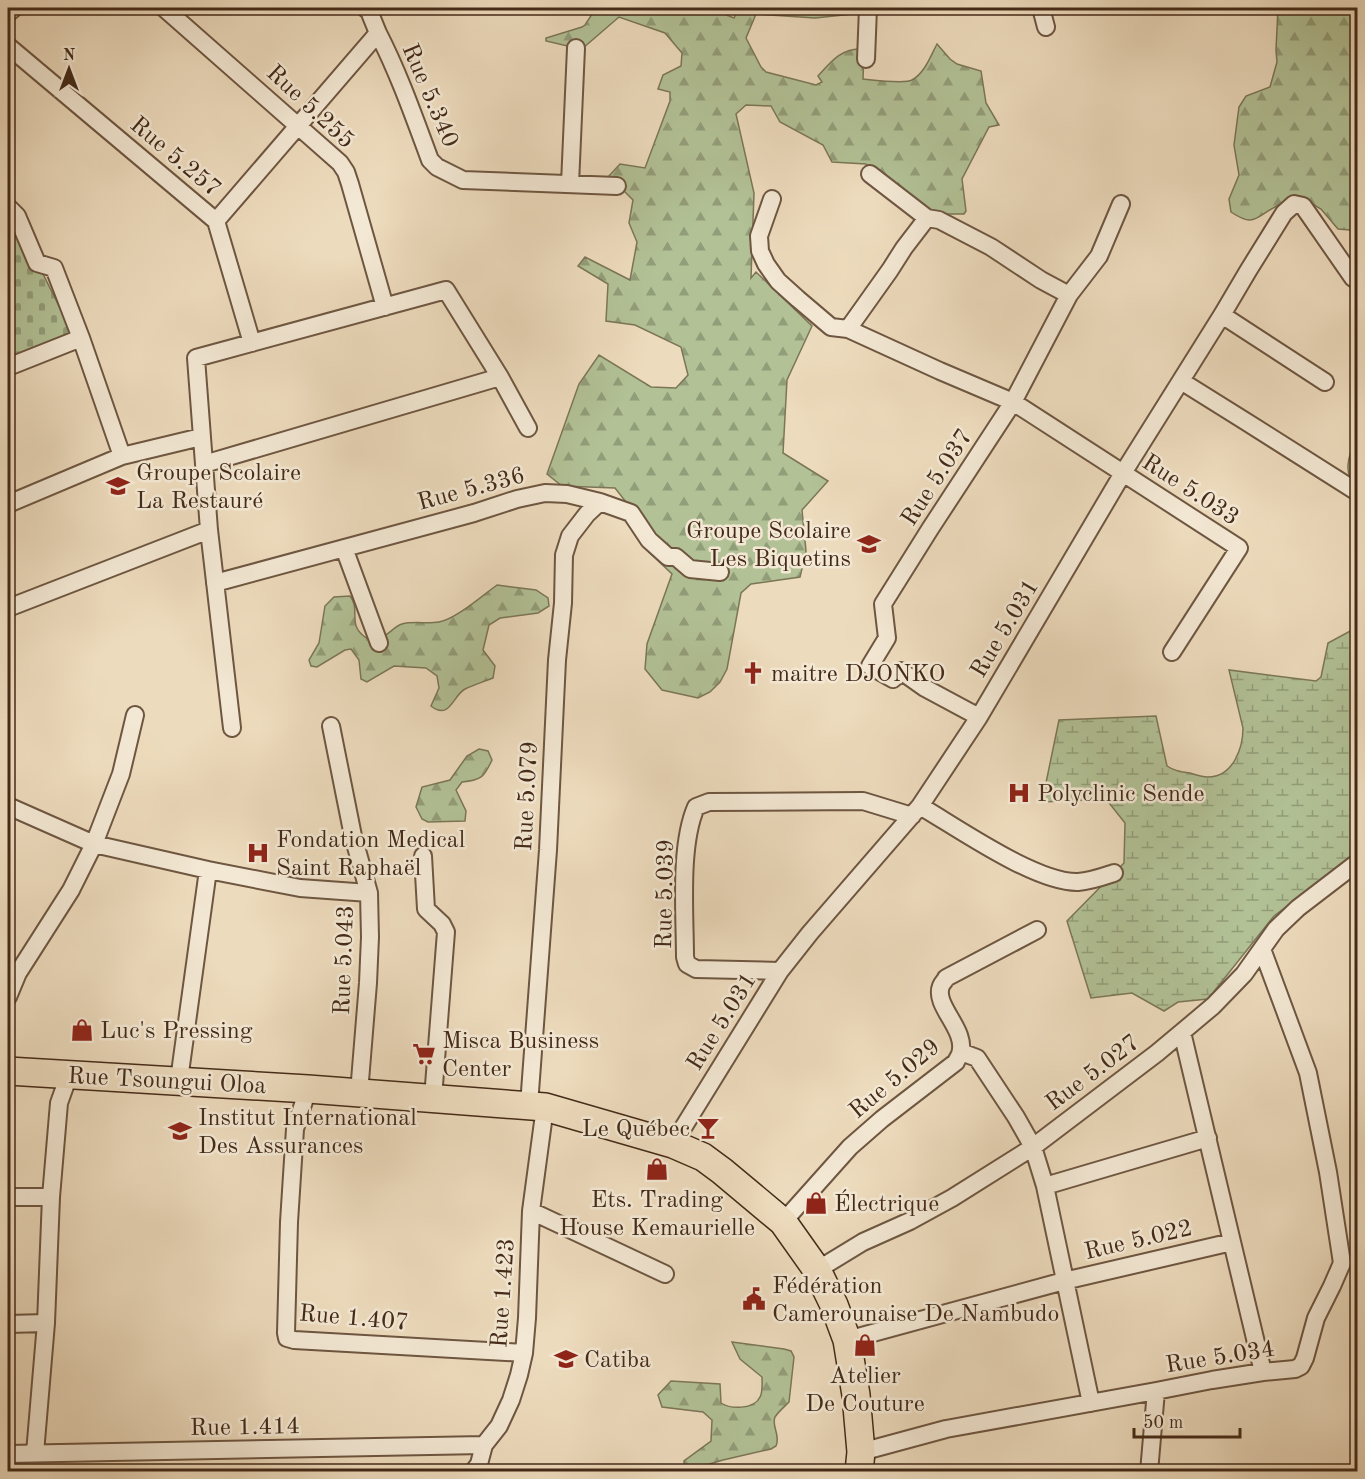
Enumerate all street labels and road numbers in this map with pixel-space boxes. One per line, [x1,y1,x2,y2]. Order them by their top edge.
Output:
street label: Rue 5.340 [397,40,462,151]
street label: Rue 5.255 [261,61,358,154]
street label: Rue 5.257 [125,113,225,202]
street label: Rue 5.037 [898,425,978,531]
street label: Rue 5.033 [1137,451,1243,531]
street label: Rue 5.336 [415,464,528,516]
street label: Rue 5.031 [967,576,1044,682]
street label: Rue 5.079 [513,740,543,852]
street label: Rue 5.039 [653,839,679,949]
street label: Rue 5.043 [331,905,359,1016]
street label: Rue 5.031 [683,969,762,1075]
street label: Rue 5.027 [1042,1031,1144,1116]
street label: Rue 5.029 [845,1035,945,1124]
street label: Rue Tsoungui Oloa [67,1065,267,1099]
street label: Rue 5.022 [1082,1217,1195,1265]
street label: Rue 1.423 [488,1237,520,1349]
street label: Rue 1.407 [298,1302,410,1336]
street label: Rue 5.034 [1164,1338,1277,1378]
street label: Rue 1.414 [190,1415,300,1441]

